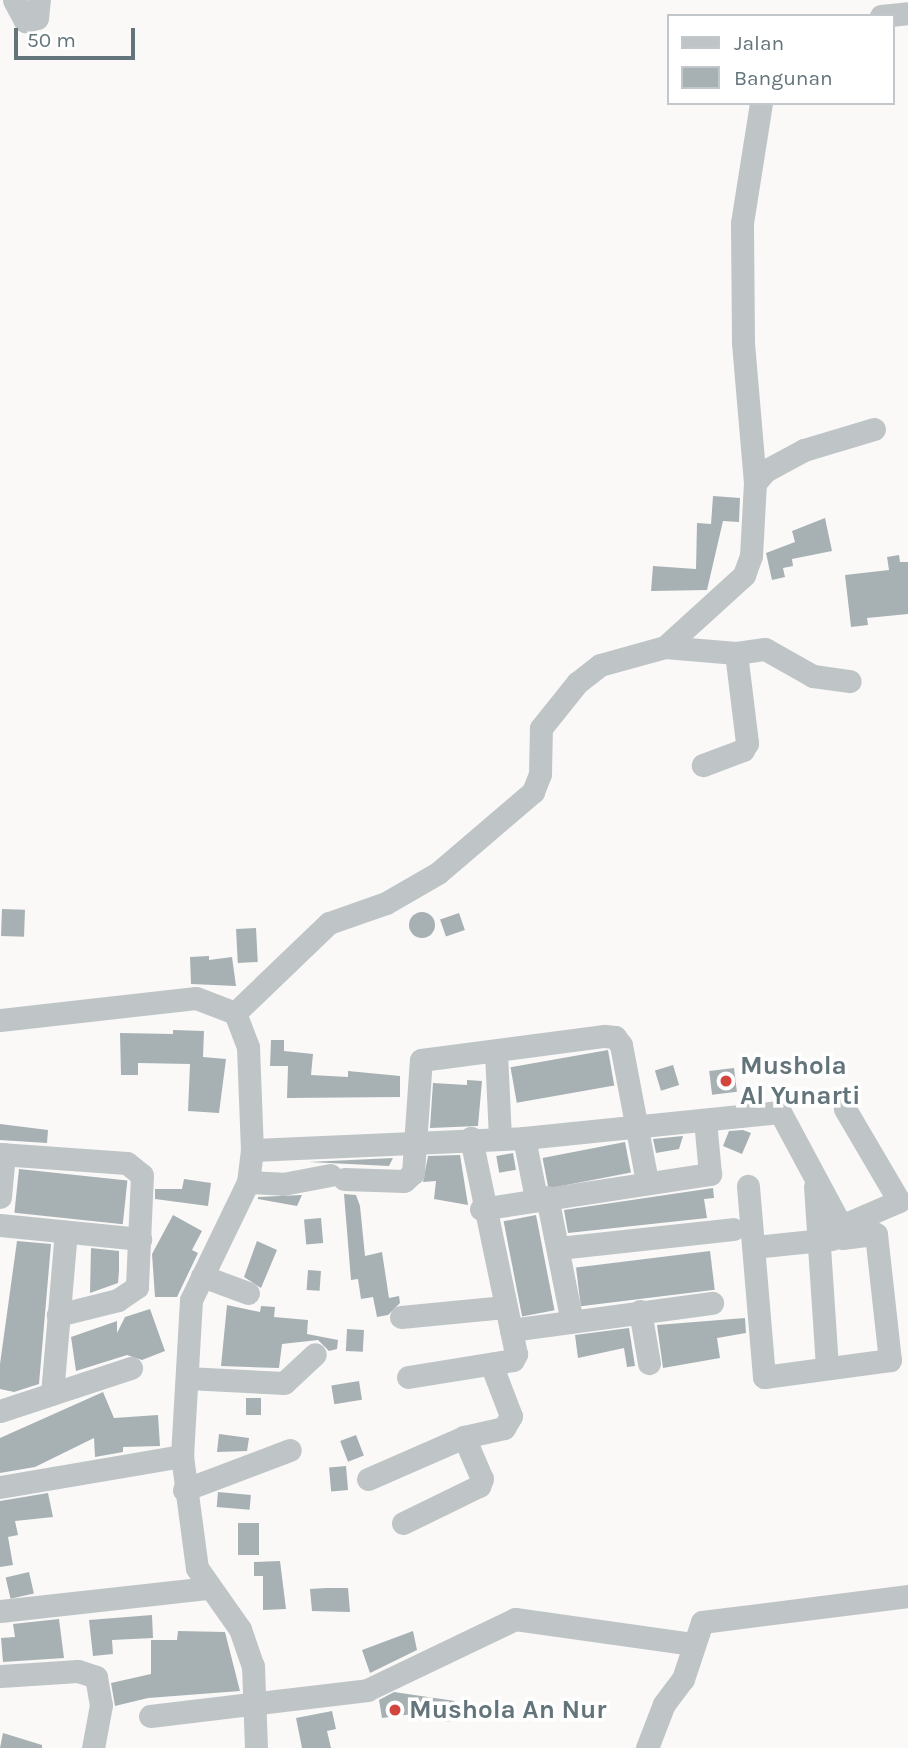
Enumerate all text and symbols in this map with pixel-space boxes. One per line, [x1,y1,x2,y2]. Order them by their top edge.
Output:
scale bar [18,14,138,58]
legend [666,14,894,105]
text: 50 m [27,28,76,52]
text: Jalan [734,31,784,55]
text: Bangunan [734,66,833,90]
place label: Mushola Al Yunarti [740,1050,860,1112]
marker: Mushola Al Yunarti [718,1073,734,1089]
place label: Mushola An Nur [409,1694,607,1726]
marker: Mushola An Nur [387,1702,403,1718]

